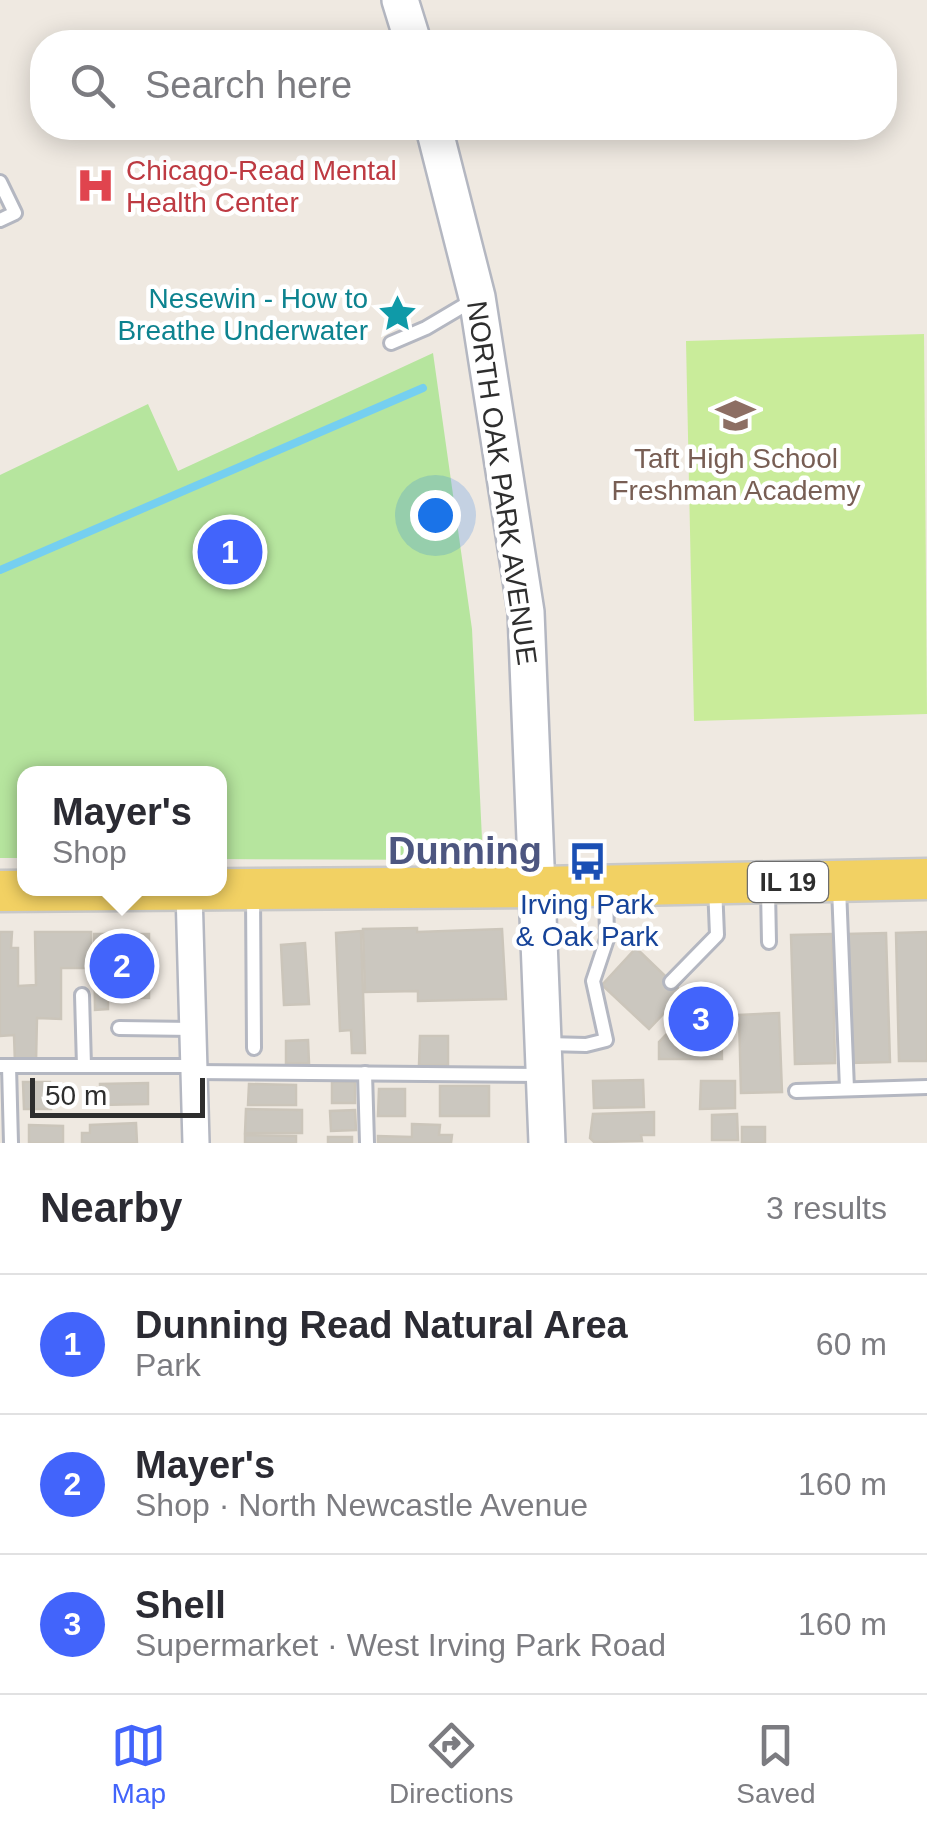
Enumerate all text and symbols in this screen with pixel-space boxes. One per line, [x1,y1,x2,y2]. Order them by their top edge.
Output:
search box [30,30,897,140]
icon: search [65,58,120,113]
text: Search here [145,64,352,106]
place label: Chicago-Read Mental Health Center [126,155,397,218]
hospital icon: Chicago-Read Mental Health Center [75,165,117,207]
place label: Nesewin - How to Breathe Underwater [117,283,368,346]
place icon: Nesewin - How to Breathe Underwater [377,293,419,335]
street label: NORTH OAK PARK AVENUE [461,299,543,667]
school or university icon: Taft High School Freshman Academy [715,395,757,437]
place label: Taft High School Freshman Academy [612,443,861,506]
your location [410,490,461,541]
pin: 1 [198,514,262,590]
popup [17,766,227,896]
text: Mayer's [52,791,192,833]
district label: Dunning [388,830,542,872]
text: Shop [52,834,127,870]
bus stop icon: Irving Park & Oak Park [566,841,608,883]
road number: IL 19 [748,862,828,902]
place label: Irving Park & Oak Park [515,889,660,952]
pin: 2 [90,928,154,1004]
pin: 3 [668,982,734,1056]
scale bar [30,1073,205,1118]
text: 50 m [45,1080,107,1111]
text: Nearby [40,1184,182,1231]
text: 3 results [766,1190,887,1226]
text: Dunning Read Natural Area [135,1304,628,1346]
text: 1 [64,1326,81,1362]
text: 60 m [816,1326,887,1362]
text: Park [135,1347,201,1383]
text: Mayer's [135,1444,275,1486]
text: 2 [64,1466,81,1502]
text: 160 m [798,1466,887,1502]
text: Shop · North Newcastle Avenue [135,1487,588,1523]
text: Shell [135,1584,226,1626]
text: 3 [64,1606,81,1642]
text: 160 m [798,1606,887,1642]
text: Supermarket · West Irving Park Road [135,1627,666,1663]
tab: Map [111,1718,166,1810]
tab: Directions [389,1718,514,1810]
tab: Saved [736,1718,816,1810]

